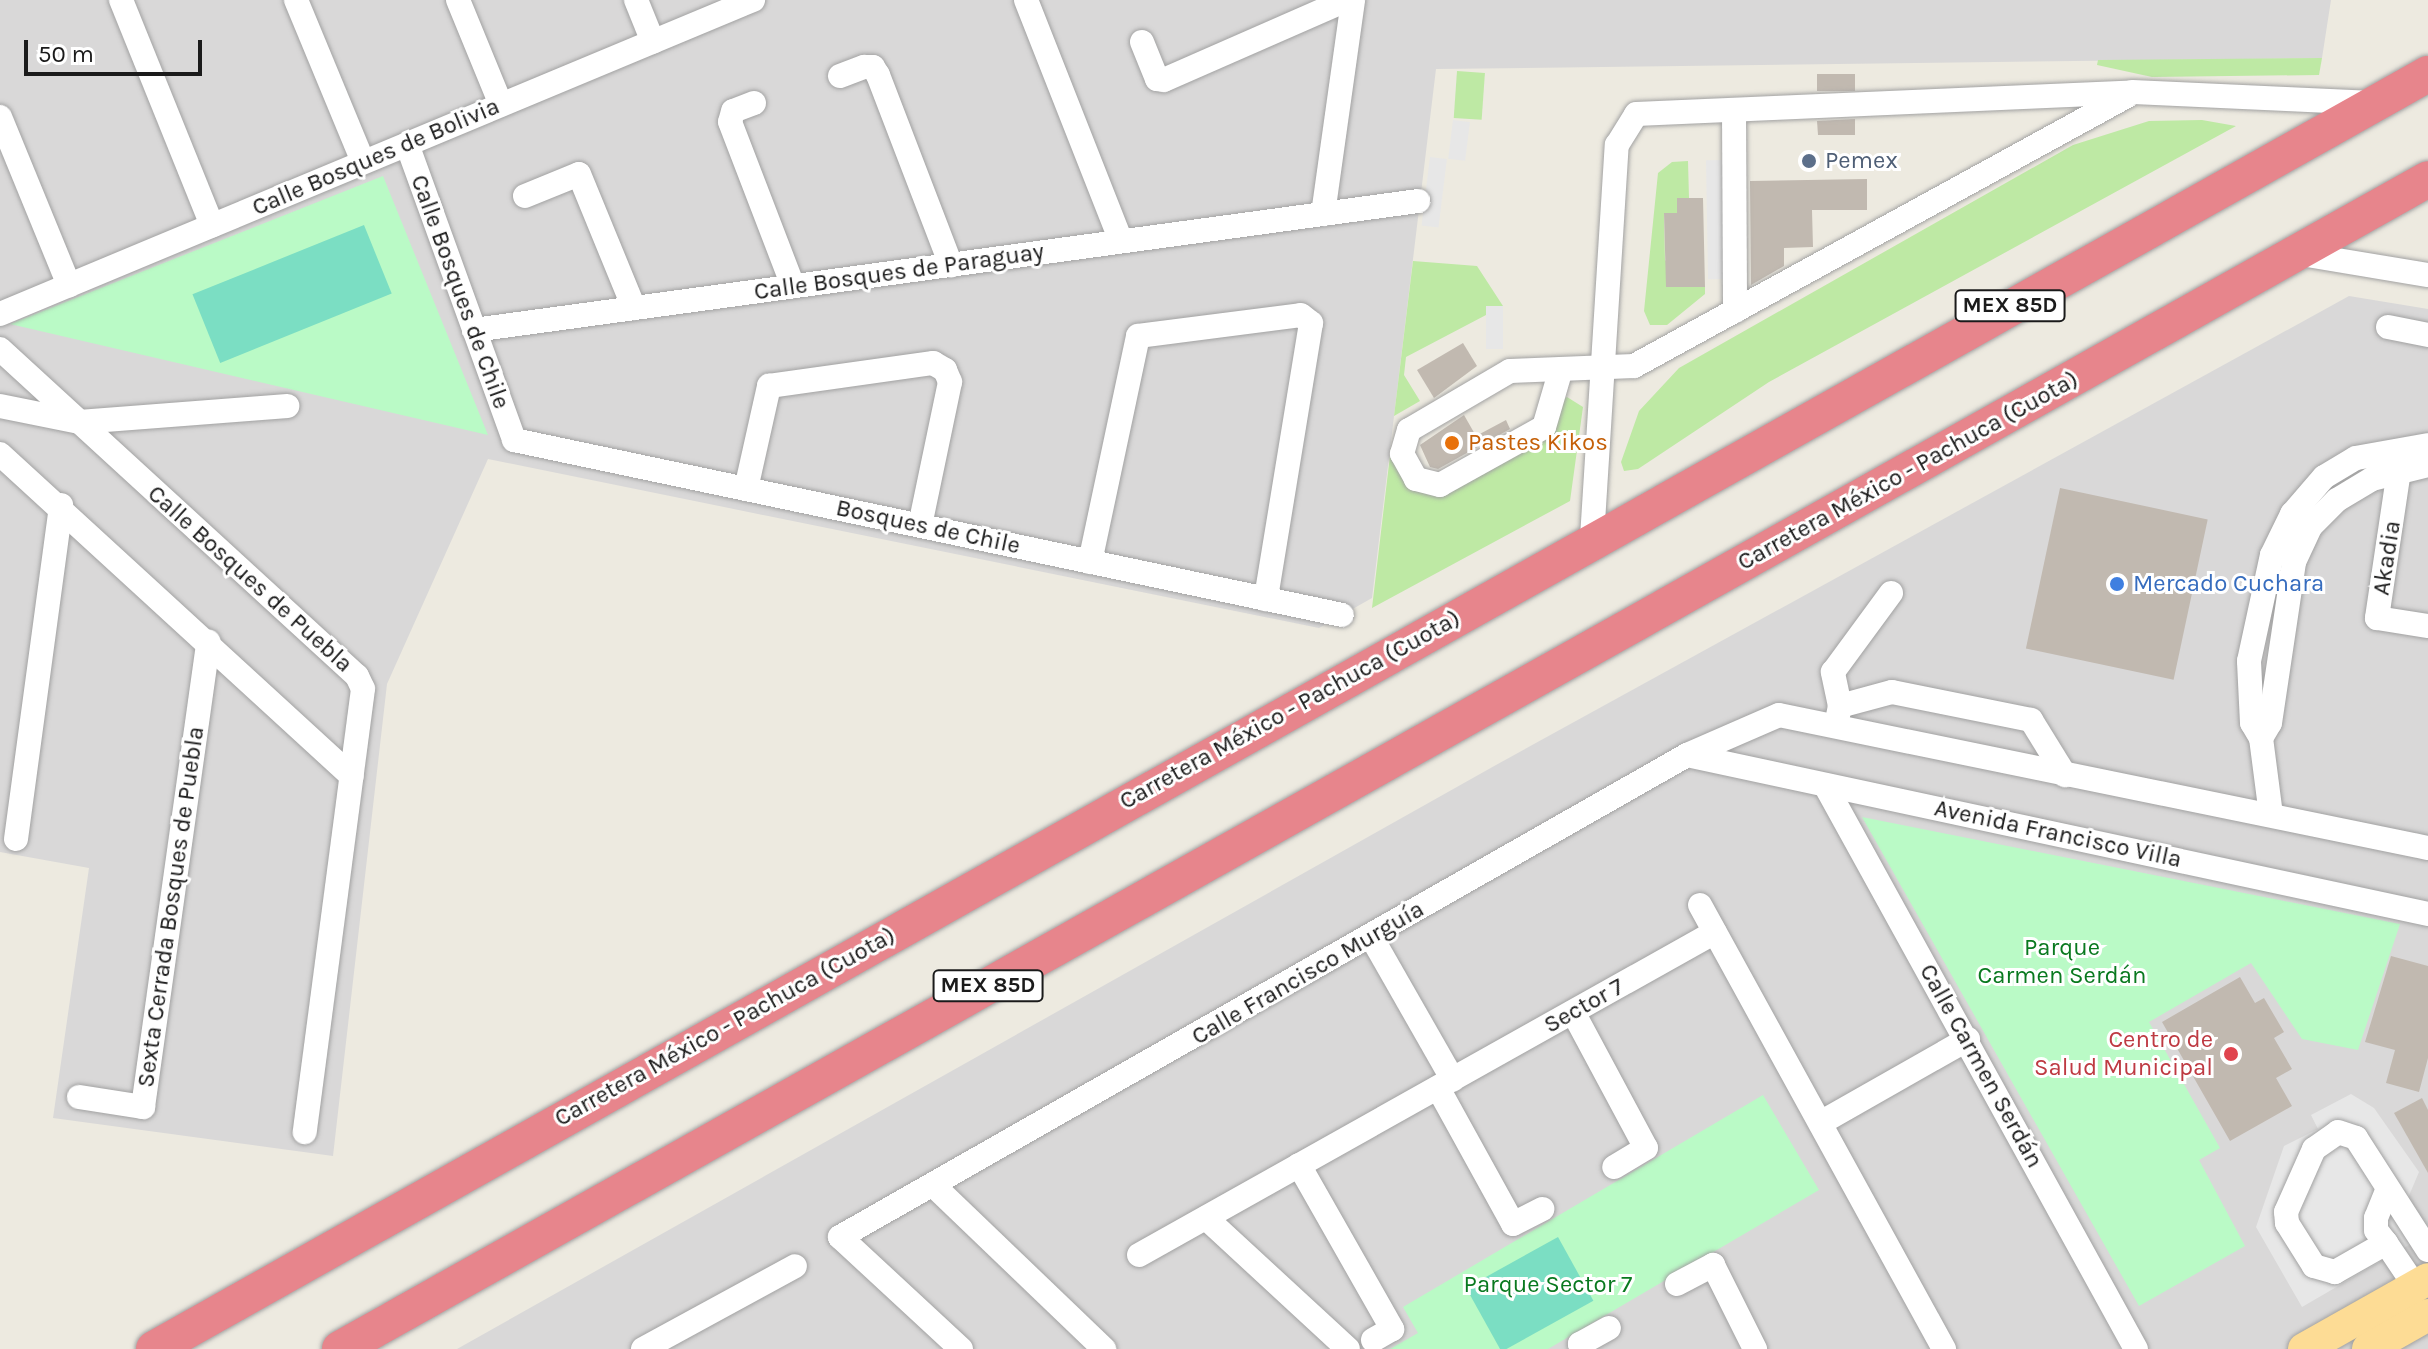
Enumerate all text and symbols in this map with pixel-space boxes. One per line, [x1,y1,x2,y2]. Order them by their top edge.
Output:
scale bar [28,24,206,74]
text: 50 m [38,40,94,68]
street label: Calle Bosques de Bolivia [248,92,504,222]
place label: Pemex [1825,147,1898,175]
marker: Pemex [1800,152,1818,170]
street label: Calle Bosques de Chile [404,171,516,413]
street label: Calle Bosques de Paraguay [752,237,1046,307]
road number: MEX 85D [1954,288,2066,324]
street label: Carretera México - Pachuca (Cuota) [1733,365,2083,577]
place label: Pastes Kikos [1468,429,1608,457]
marker: Pastes Kikos [1443,434,1461,452]
street label: Calle Bosques de Puebla [142,479,358,679]
street label: Bosques de Chile [833,493,1023,561]
street label: Akadia [2367,519,2407,597]
place label: Mercado Cuchara [2133,570,2324,598]
marker: Mercado Cuchara [2108,575,2126,593]
street label: Carretera México - Pachuca (Cuota) [1115,604,1465,816]
street label: Sexta Cerrada Bosques de Puebla [131,725,211,1089]
street label: Avenida Francisco Villa [1932,794,2184,874]
street label: Calle Francisco Murguía [1187,895,1429,1051]
street label: Carretera México - Pachuca (Cuota) [550,921,900,1133]
park label: Parque Carmen Serdán [1978,934,2146,990]
street label: Calle Carmen Serdán [1913,959,2049,1173]
road number: MEX 85D [932,968,1044,1004]
street label: Sector 7 [1539,972,1629,1040]
place label: Centro de Salud Municipal [2034,1026,2213,1082]
marker: Centro de Salud Municipal [2220,1043,2242,1065]
park label: Parque Sector 7 [1464,1271,1632,1299]

